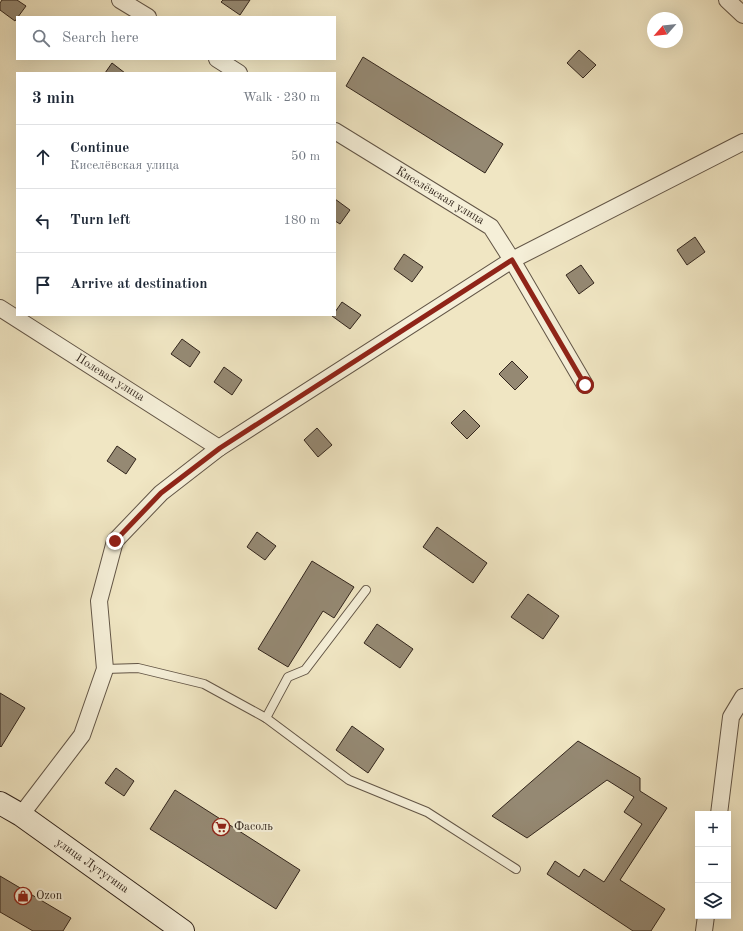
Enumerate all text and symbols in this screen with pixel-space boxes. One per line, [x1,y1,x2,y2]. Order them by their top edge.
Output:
north arrow [647,12,683,48]
search box [16,16,336,60]
icon: search [30,27,52,49]
text: Search here [62,31,139,46]
text: 3 min [32,90,75,107]
text: Walk · 230 m [243,91,320,104]
text: Continue [70,141,129,156]
icon: ahead [32,146,54,168]
text: 50 m [291,150,320,163]
text: Киселёвская улица [70,159,179,172]
street label: Киселёвская улица [394,165,486,227]
icon: left [32,210,54,232]
text: Turn left [70,213,130,228]
text: 180 m [283,214,320,227]
icon: arrive [32,274,54,296]
text: Arrive at destination [70,277,208,292]
street label: Полевая улица [73,352,147,404]
route start [576,376,594,394]
route end [106,532,124,550]
map controls [695,811,731,919]
button: + [695,811,731,847]
supermarket icon: Фасоль [211,817,231,837]
place label: Фасоль [234,821,273,833]
street label: улица Лутугина [53,836,131,896]
button: − [695,847,731,883]
button: layers [695,883,731,919]
shop icon: Ozon [13,886,33,906]
place label: Ozon [36,890,63,902]

